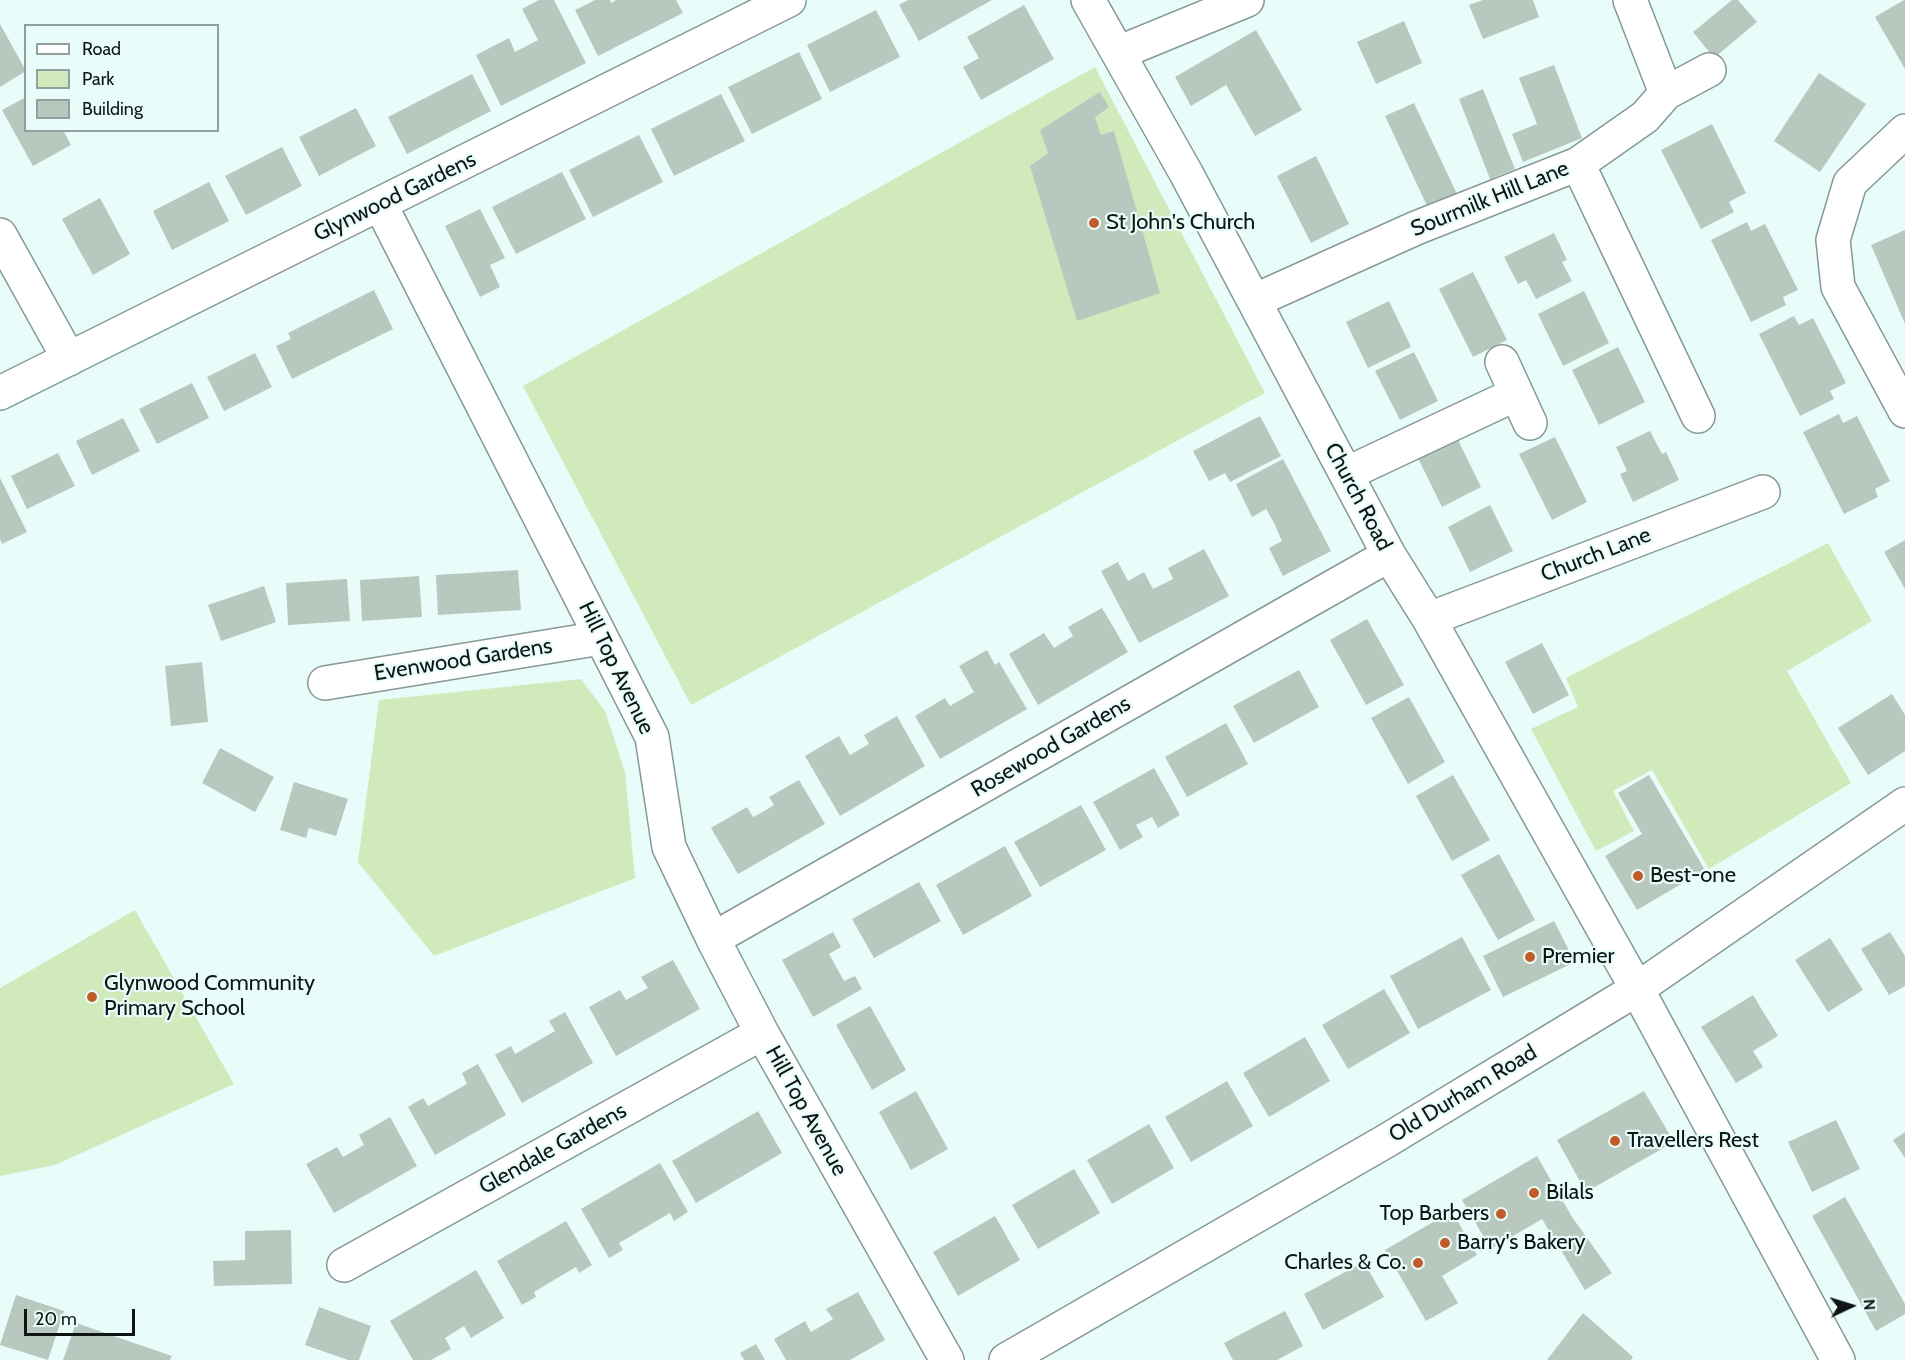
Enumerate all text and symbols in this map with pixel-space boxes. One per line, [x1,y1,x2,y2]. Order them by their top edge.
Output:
legend [24,24,219,132]
text: Road [82,38,121,60]
text: Park [82,68,114,90]
text: Building [82,98,143,120]
street label: Glynwood Gardens [310,146,480,248]
street label: Sourmilk Hill Lane [1407,155,1573,243]
place label: St John's Church [1106,210,1255,236]
marker: St John's Church [1087,216,1101,230]
street label: Church Road [1319,439,1397,555]
street label: Church Lane [1537,522,1655,588]
street label: Hill Top Avenue [572,597,660,739]
street label: Evenwood Gardens [372,633,554,687]
street label: Rosewood Gardens [967,691,1135,803]
place label: Best-one [1650,863,1736,889]
marker: Best-one [1631,869,1645,883]
place label: Premier [1542,944,1615,970]
marker: Premier [1523,950,1537,964]
place label: Glynwood Community Primary School [104,971,315,1022]
marker: Glynwood Community Primary School [85,990,99,1004]
street label: Old Durham Road [1384,1039,1542,1149]
street label: Hill Top Avenue [759,1041,853,1181]
street label: Glendale Gardens [475,1098,631,1200]
place label: Travellers Rest [1627,1128,1759,1154]
marker: Travellers Rest [1608,1134,1622,1148]
place label: Bilals [1546,1180,1594,1206]
marker: Bilals [1527,1186,1541,1200]
place label: Top Barbers [1380,1201,1489,1227]
marker: Top Barbers [1494,1207,1508,1221]
place label: Barry's Bakery [1457,1230,1586,1256]
marker: Barry's Bakery [1438,1236,1452,1250]
place label: Charles & Co. [1284,1250,1406,1276]
marker: Charles & Co. [1411,1256,1425,1270]
north arrow [1821,1276,1881,1336]
scale bar [27,1297,138,1335]
text: N [1860,1298,1879,1311]
text: 20 m [35,1308,77,1330]

